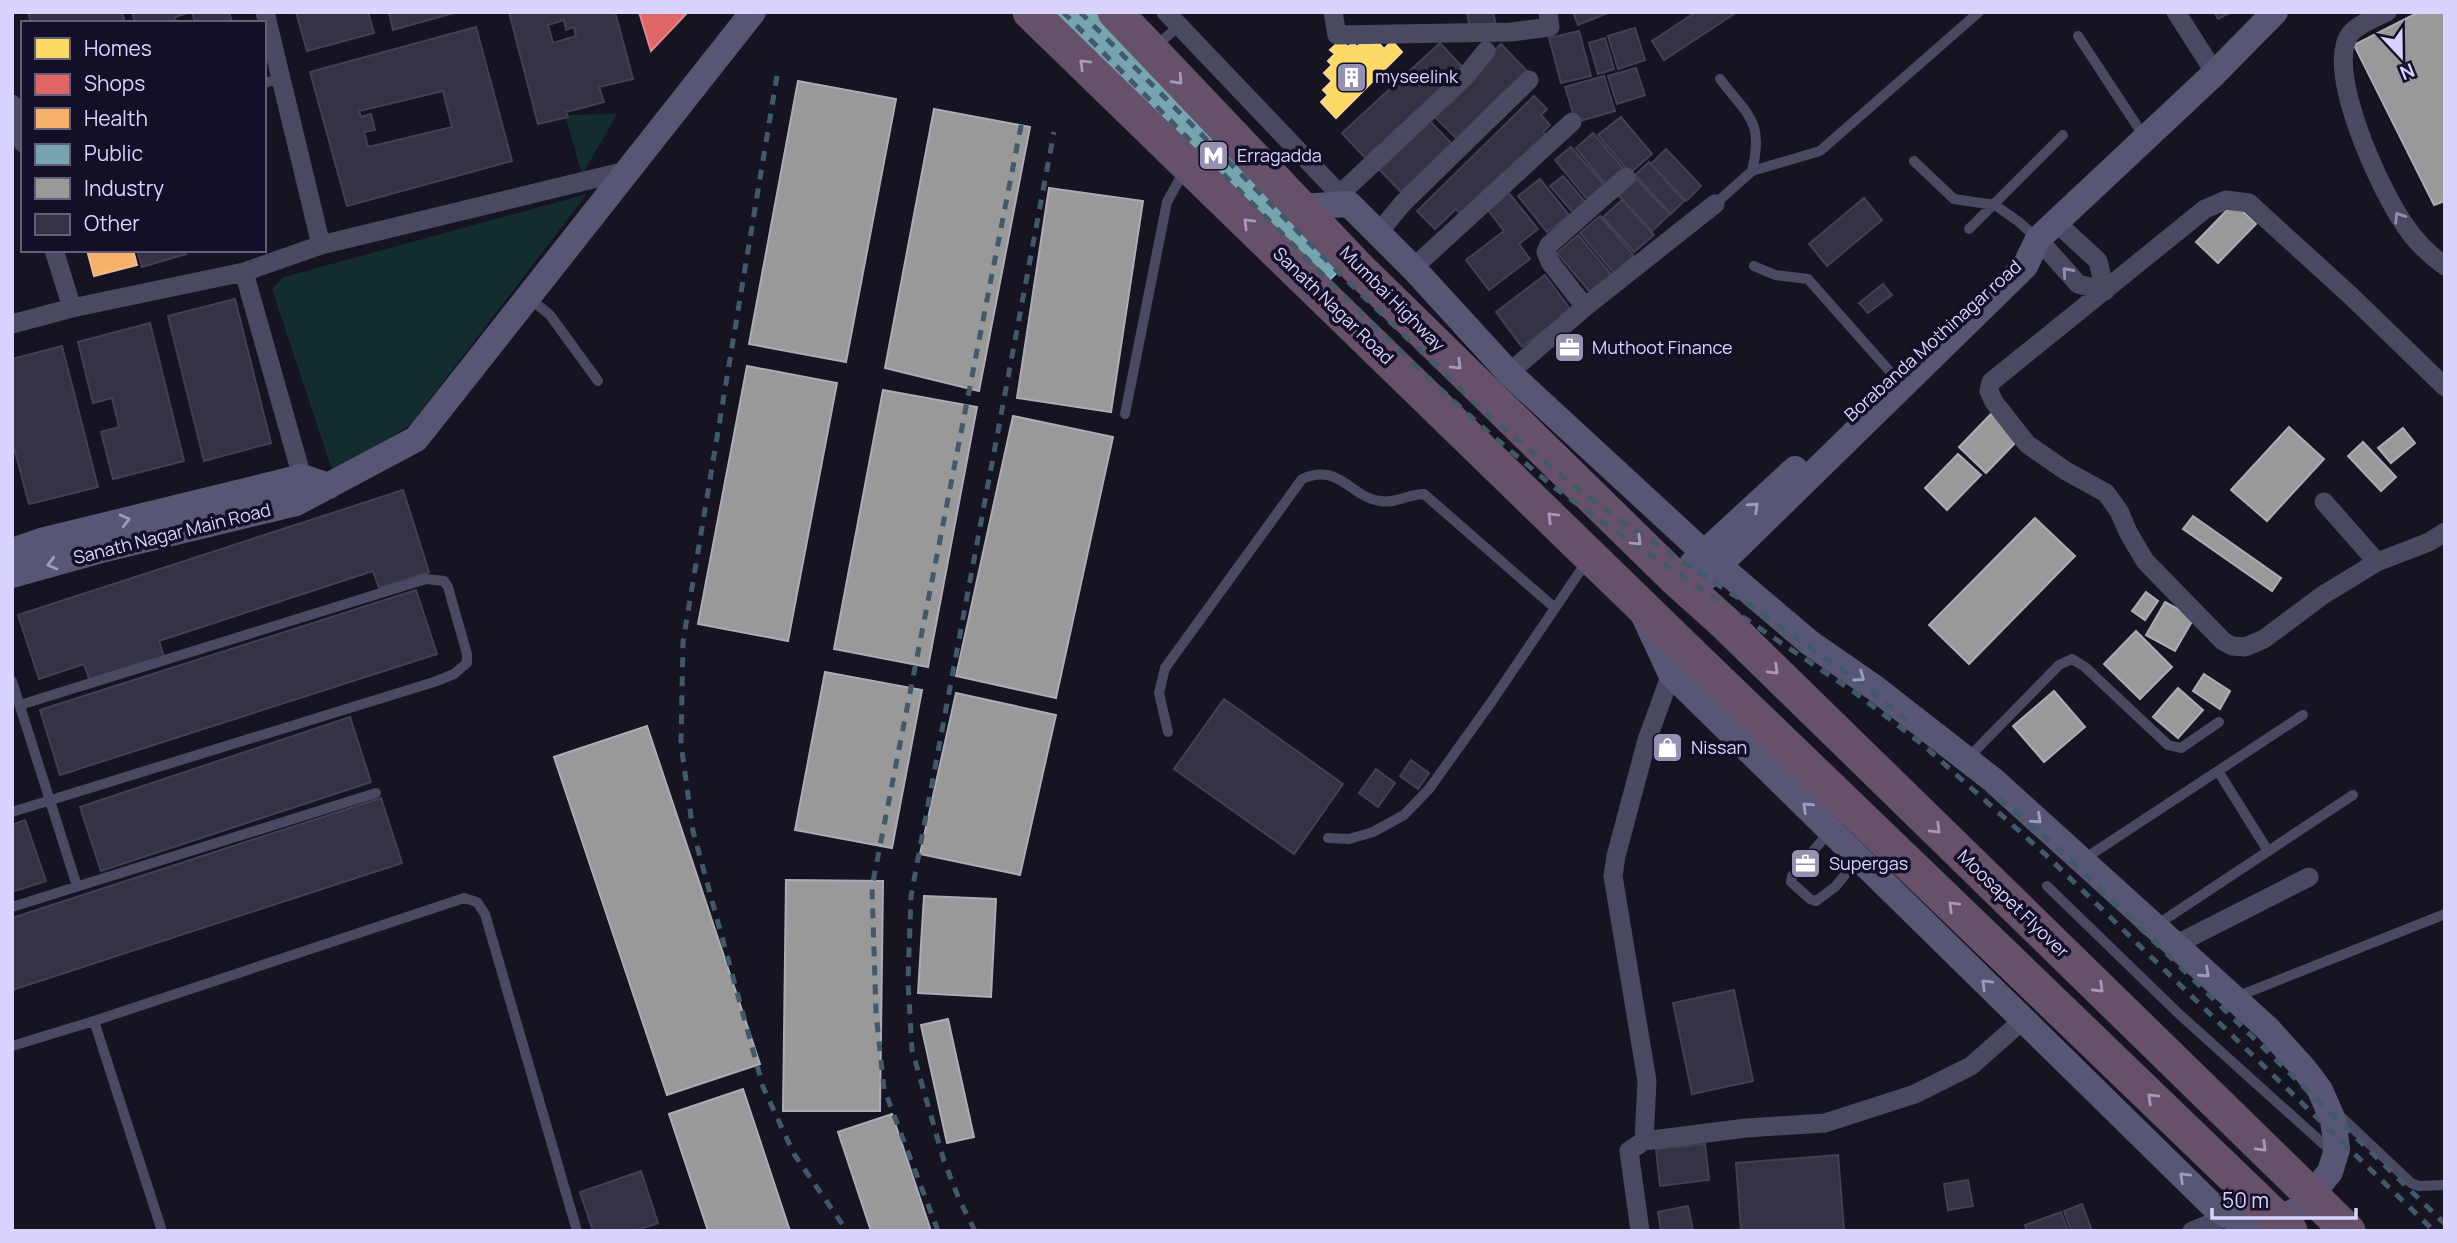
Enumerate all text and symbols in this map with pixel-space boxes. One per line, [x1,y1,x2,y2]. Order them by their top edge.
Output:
legend [21,21,266,252]
north arrow [2366,21,2436,91]
text: Homes [84,34,152,62]
text: N [2396,57,2419,86]
one-way arrow [1080,60,1093,73]
building icon: myseelink [1335,60,1369,94]
place label: myseelink [1375,64,1459,88]
text: Shops [84,69,145,97]
one-way arrow [1170,72,1183,85]
text: Health [84,104,148,132]
text: Public [84,139,143,167]
metro station icon: Erragadda [1197,139,1231,173]
place label: Erragadda [1237,143,1322,167]
text: Industry [84,174,164,202]
text: Other [84,209,140,237]
one-way arrow [2394,211,2407,224]
one-way arrow [1243,218,1256,231]
street label: Mumbai Highway [1335,240,1451,357]
street label: Sanath Nagar Road [1268,241,1399,369]
street label: Borabanda Mothinagar road [1839,254,2026,426]
one-way arrow [2063,267,2075,280]
office icon: Muthoot Finance [1552,331,1586,365]
place label: Muthoot Finance [1592,335,1733,359]
one-way arrow [1449,356,1462,369]
street label: Sanath Nagar Main Road [71,497,273,569]
one-way arrow [1746,503,1759,515]
one-way arrow [1547,513,1560,526]
one-way arrow [119,514,131,528]
one-way arrow [1629,533,1642,546]
one-way arrow [47,556,59,570]
one-way arrow [1765,662,1778,675]
one-way arrow [1852,669,1865,681]
shop icon: Nissan [1651,731,1685,765]
place label: Nissan [1691,735,1747,759]
one-way arrow [1802,803,1815,816]
one-way arrow [2029,811,2042,823]
one-way arrow [1928,821,1941,834]
street label: Moosapet Flyover [1953,844,2075,963]
office icon: Supergas [1789,847,1823,881]
place label: Supergas [1829,851,1908,875]
one-way arrow [1948,902,1961,915]
one-way arrow [2197,965,2210,977]
one-way arrow [1982,980,1995,993]
one-way arrow [2091,980,2103,992]
one-way arrow [2147,1094,2160,1107]
one-way arrow [2254,1138,2267,1151]
one-way arrow [2180,1173,2193,1186]
scale bar [2212,1176,2356,1220]
text: 50 m [2222,1186,2269,1214]

